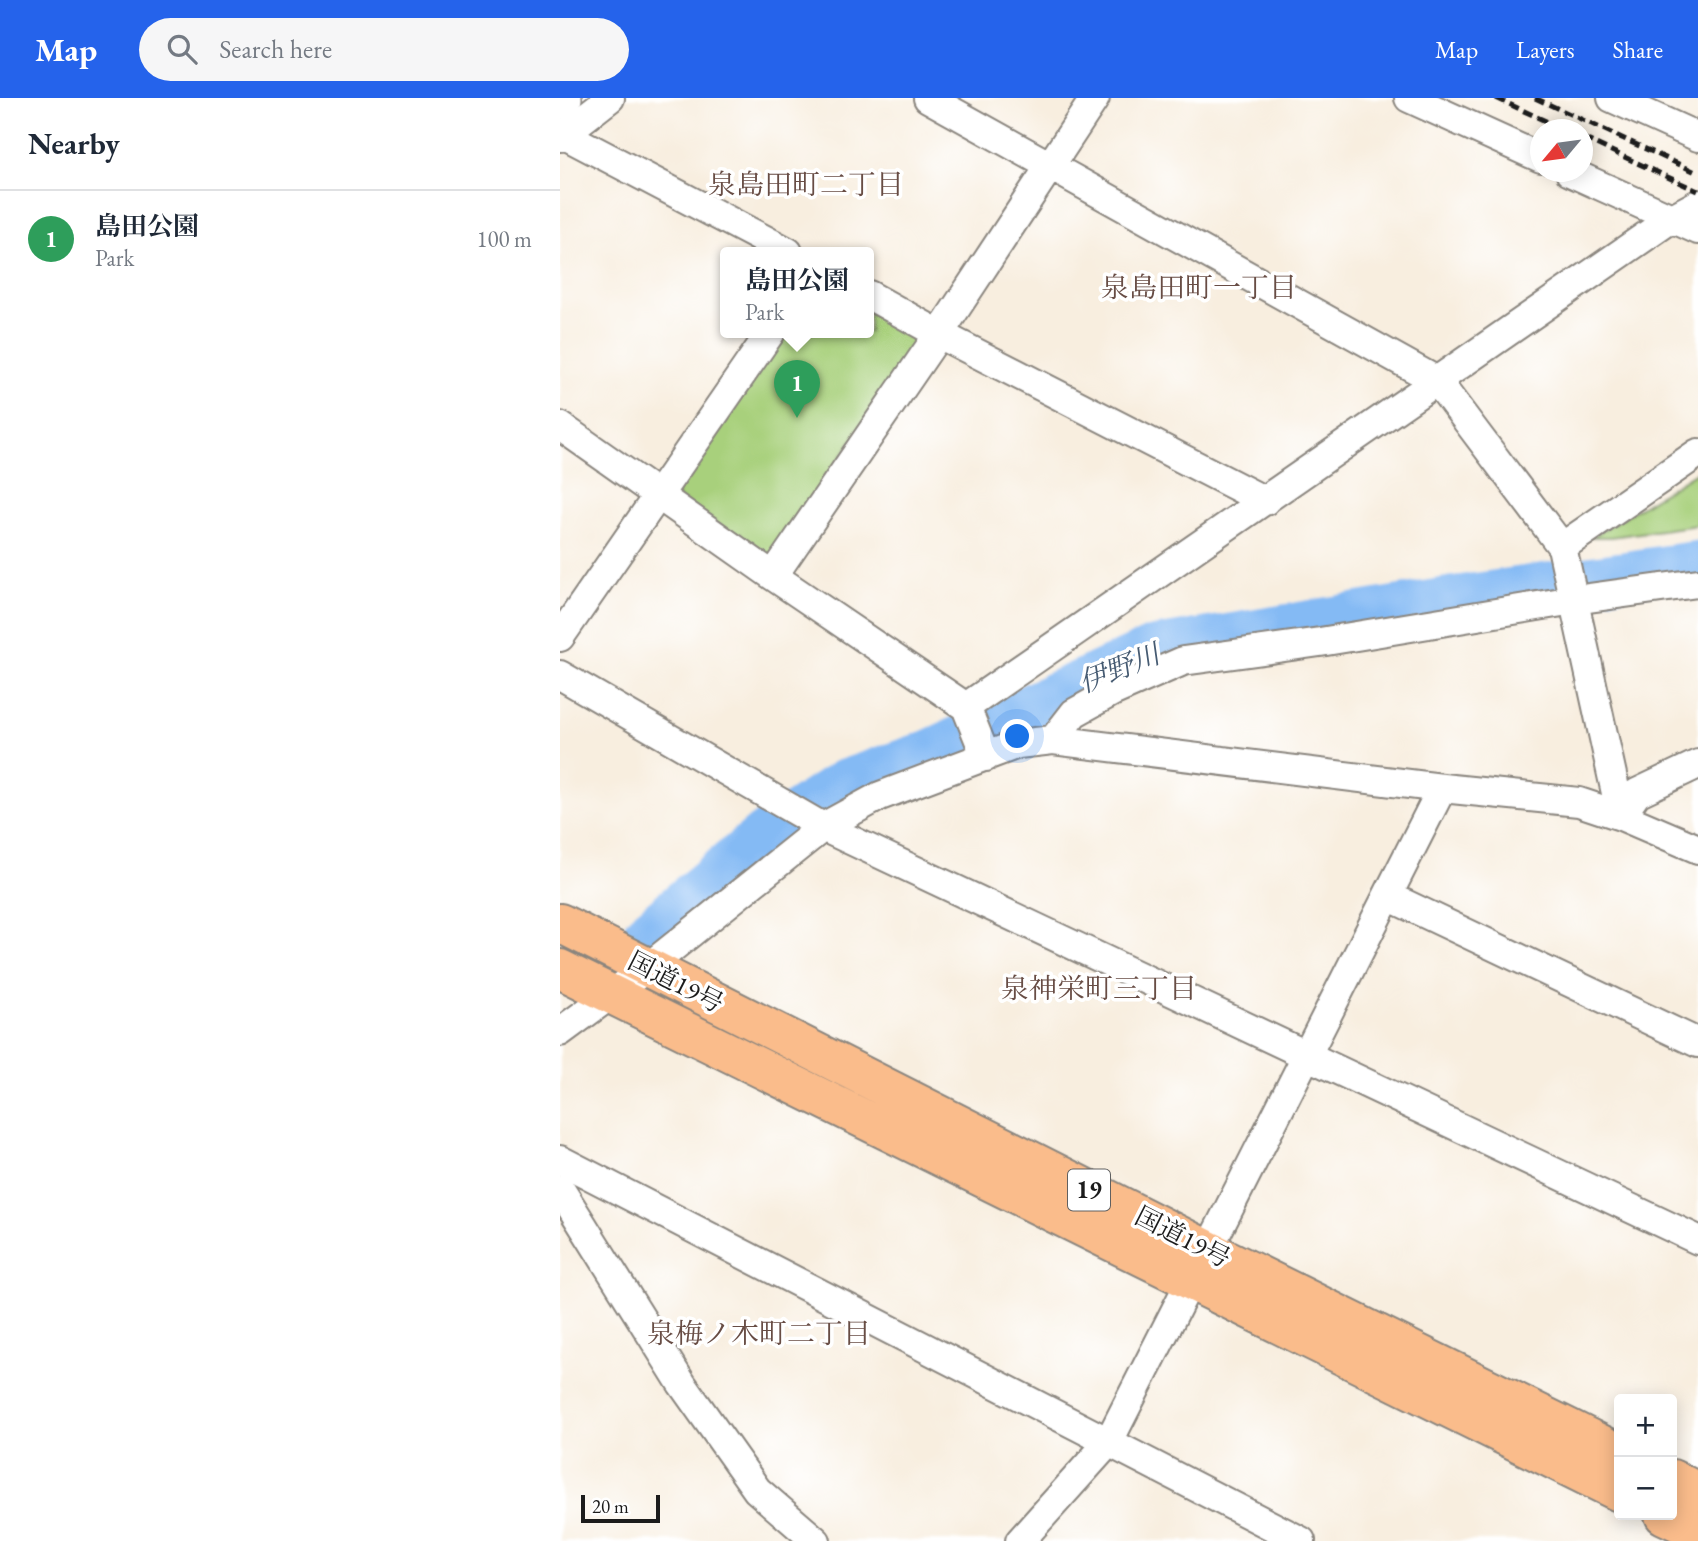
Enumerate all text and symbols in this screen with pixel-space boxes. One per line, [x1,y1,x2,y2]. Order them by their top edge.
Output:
search box [139,18,629,81]
text: Map [35,28,97,71]
icon: search [163,30,201,68]
text: Search here [219,32,332,66]
text: Map [1435,34,1478,65]
text: Layers [1516,34,1575,65]
text: Share [1613,34,1663,65]
north arrow [1530,119,1593,182]
text: Nearby [28,124,120,163]
district label: 泉島田町二丁目 [708,166,904,202]
text: 島田公園 [95,209,199,243]
text: 1 [45,224,57,254]
text: 100 m [476,224,532,254]
text: Park [95,243,134,273]
popup [720,247,874,338]
text: 島田公園 [745,263,849,297]
district label: 泉島田町一丁目 [1101,269,1297,305]
text: Park [745,297,784,327]
pin: 1 [774,360,820,418]
water label: 伊野川 [1073,634,1167,700]
your location [1000,719,1034,753]
street label: 国道19号 [622,943,730,1021]
district label: 泉神栄町三丁目 [1001,970,1197,1006]
road number: 19 [1068,1170,1110,1210]
street label: 国道19号 [1129,1198,1237,1276]
district label: 泉梅ノ木町二丁目 [647,1315,871,1351]
map controls [1614,1394,1677,1520]
button: + [1614,1394,1677,1457]
button: − [1614,1457,1677,1520]
scale bar [581,1492,660,1524]
text: 20 m [592,1494,629,1519]

